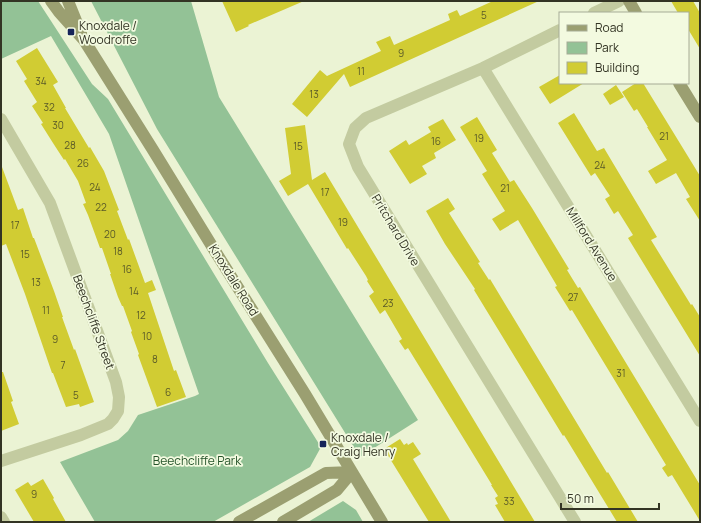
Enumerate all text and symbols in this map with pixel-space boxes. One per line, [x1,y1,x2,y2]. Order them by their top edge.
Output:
house number: 5 [481,8,487,22]
legend [559,12,689,84]
place label: Knoxdale / Woodroffe [79,17,137,48]
text: Road [595,19,623,36]
marker: Knoxdale / Woodroffe [66,27,76,37]
text: Park [595,39,620,56]
house number: 9 [398,46,404,60]
text: Building [595,59,639,76]
house number: 11 [357,64,365,78]
house number: 34 [35,74,47,88]
house number: 13 [309,87,319,101]
house number: 32 [43,100,55,114]
house number: 30 [52,118,64,132]
house number: 21 [659,129,669,143]
house number: 19 [474,131,484,145]
house number: 16 [431,134,441,148]
house number: 28 [64,138,76,152]
house number: 15 [293,139,303,153]
house number: 26 [77,156,89,170]
house number: 24 [594,158,606,172]
house number: 24 [89,180,101,194]
house number: 21 [500,181,510,195]
house number: 17 [321,185,329,199]
street label: Pritchard Drive [368,191,424,269]
house number: 22 [95,200,107,214]
street label: Millford Avenue [562,204,622,284]
house number: 19 [338,215,348,229]
house number: 17 [11,218,19,232]
house number: 20 [104,227,116,241]
street label: Knoxdale Road [205,241,263,319]
house number: 18 [113,244,123,258]
house number: 15 [20,247,30,261]
house number: 16 [122,262,132,276]
street label: Beechcliffe Street [69,272,119,372]
house number: 13 [31,275,41,289]
house number: 14 [129,284,139,298]
house number: 27 [568,290,578,304]
house number: 23 [382,296,394,310]
house number: 11 [42,303,50,317]
house number: 12 [136,308,146,322]
house number: 10 [142,329,152,343]
house number: 9 [52,332,58,346]
house number: 8 [152,352,158,366]
house number: 7 [60,358,66,372]
house number: 31 [616,366,626,380]
house number: 6 [165,385,171,399]
house number: 5 [73,388,79,402]
place label: Knoxdale / Craig Henry [331,429,396,460]
marker: Knoxdale / Craig Henry [318,439,328,449]
park label: Beechcliffe Park [153,452,242,469]
scale bar [561,485,659,511]
house number: 9 [31,487,37,501]
text: 50 m [567,490,594,507]
house number: 33 [503,494,515,508]

